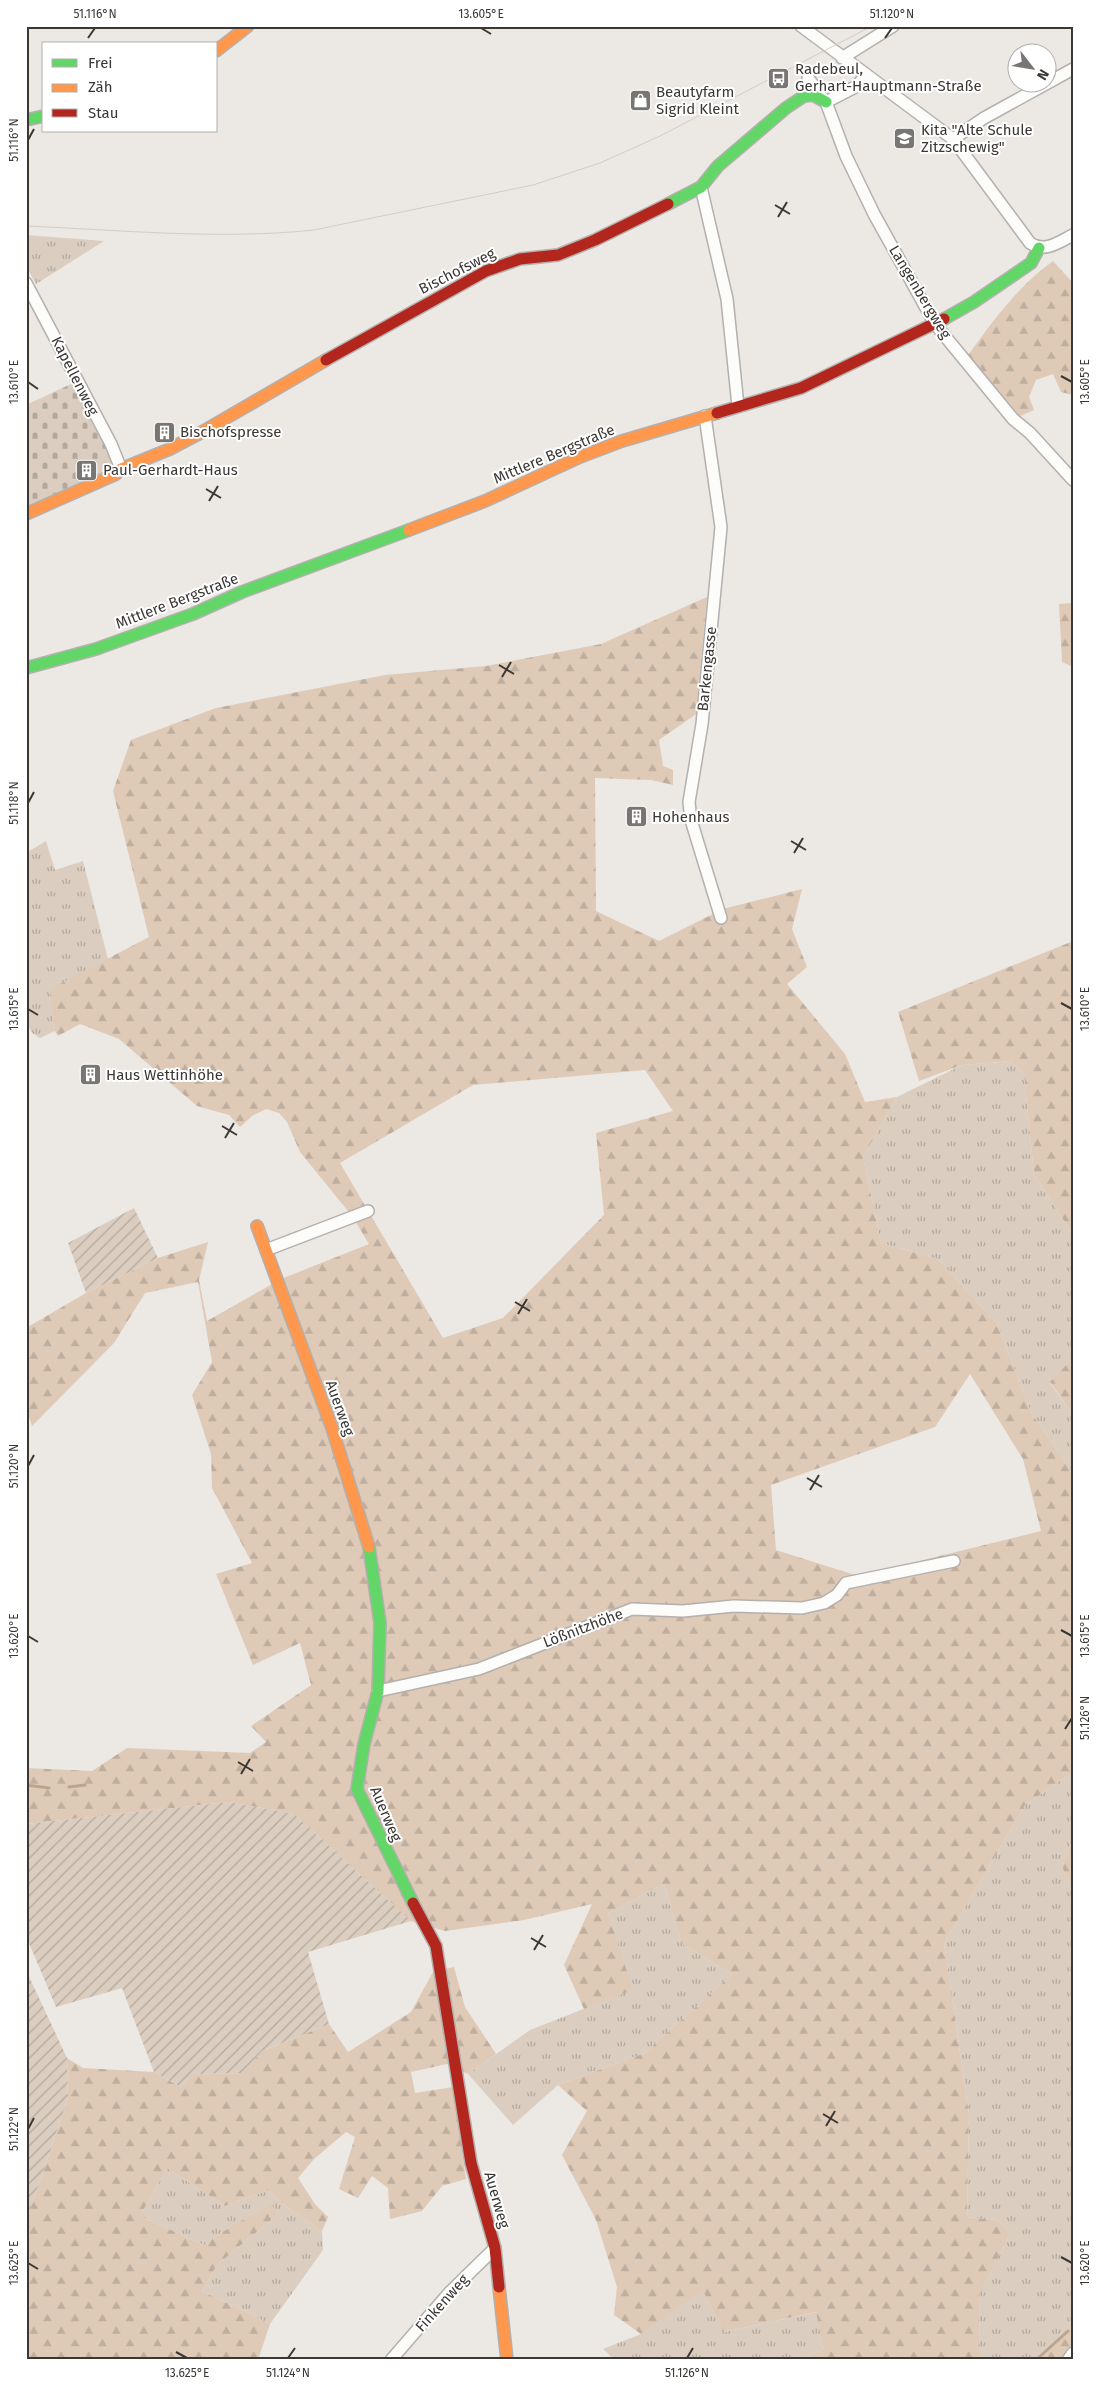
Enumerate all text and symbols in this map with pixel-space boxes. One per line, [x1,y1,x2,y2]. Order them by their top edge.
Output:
text: 51.116°N [73,7,117,21]
text: 13.605°E [458,7,504,21]
text: 51.120°N [870,7,914,21]
legend [42,42,218,132]
north arrow [1006,42,1056,92]
text: Frei [88,54,113,72]
place label: Radebeul, Gerhart-Hauptmann-Straße [795,60,982,95]
bus stop icon: Radebeul, Gerhart-Hauptmann-Straße [767,66,791,90]
text: N [1033,66,1052,83]
text: Zäh [88,78,113,96]
place label: Beautyfarm Sigrid Kleint [656,83,740,118]
shop icon: Beautyfarm Sigrid Kleint [628,89,652,113]
text: Stau [88,104,118,122]
text: 51.116°N [7,118,21,162]
place label: Kita "Alte Schule Zitzschewig" [921,121,1033,156]
school or university icon: Kita "Alte Schule Zitzschewig" [893,127,917,151]
street label: Langenbergweg [885,242,955,342]
street label: Bischofsweg [416,244,499,298]
street label: Kapellenweg [47,333,103,419]
text: 13.605°E [1078,359,1092,405]
text: 13.610°E [7,360,21,404]
building icon: Bischofspresse [152,420,176,444]
street label: Mittlere Bergstraße [491,420,617,488]
place label: Bischofspresse [180,423,282,441]
building icon: Paul-Gerhardt-Haus [75,458,99,482]
place label: Paul-Gerhardt-Haus [103,461,238,479]
street label: Mittlere Bergstraße [113,569,241,633]
street label: Barkengasse [694,626,720,712]
text: 51.118°N [7,781,21,825]
building icon: Hohenhaus [624,805,648,829]
place label: Hohenhaus [652,808,729,826]
text: 13.615°E [7,987,21,1031]
text: 13.610°E [1078,987,1092,1031]
building icon: Haus Wettinhöhe [78,1063,102,1087]
place label: Haus Wettinhöhe [106,1066,223,1084]
street label: Auerweg [322,1378,358,1439]
text: 51.120°N [7,1444,21,1488]
street label: Lößnitzhöhe [540,1604,626,1652]
text: 13.620°E [7,1613,21,1659]
text: 13.615°E [1078,1614,1092,1658]
text: 51.126°N [1078,1696,1092,1740]
street label: Auerweg [366,1784,406,1844]
text: 51.122°N [7,2107,21,2151]
street label: Auerweg [480,2170,514,2231]
text: 13.620°E [1078,2240,1092,2286]
text: 13.625°E [7,2241,21,2285]
street label: Finkenweg [412,2270,473,2335]
text: 13.625°E [165,2366,209,2380]
text: 51.124°N [266,2366,310,2380]
text: 51.126°N [665,2366,709,2380]

